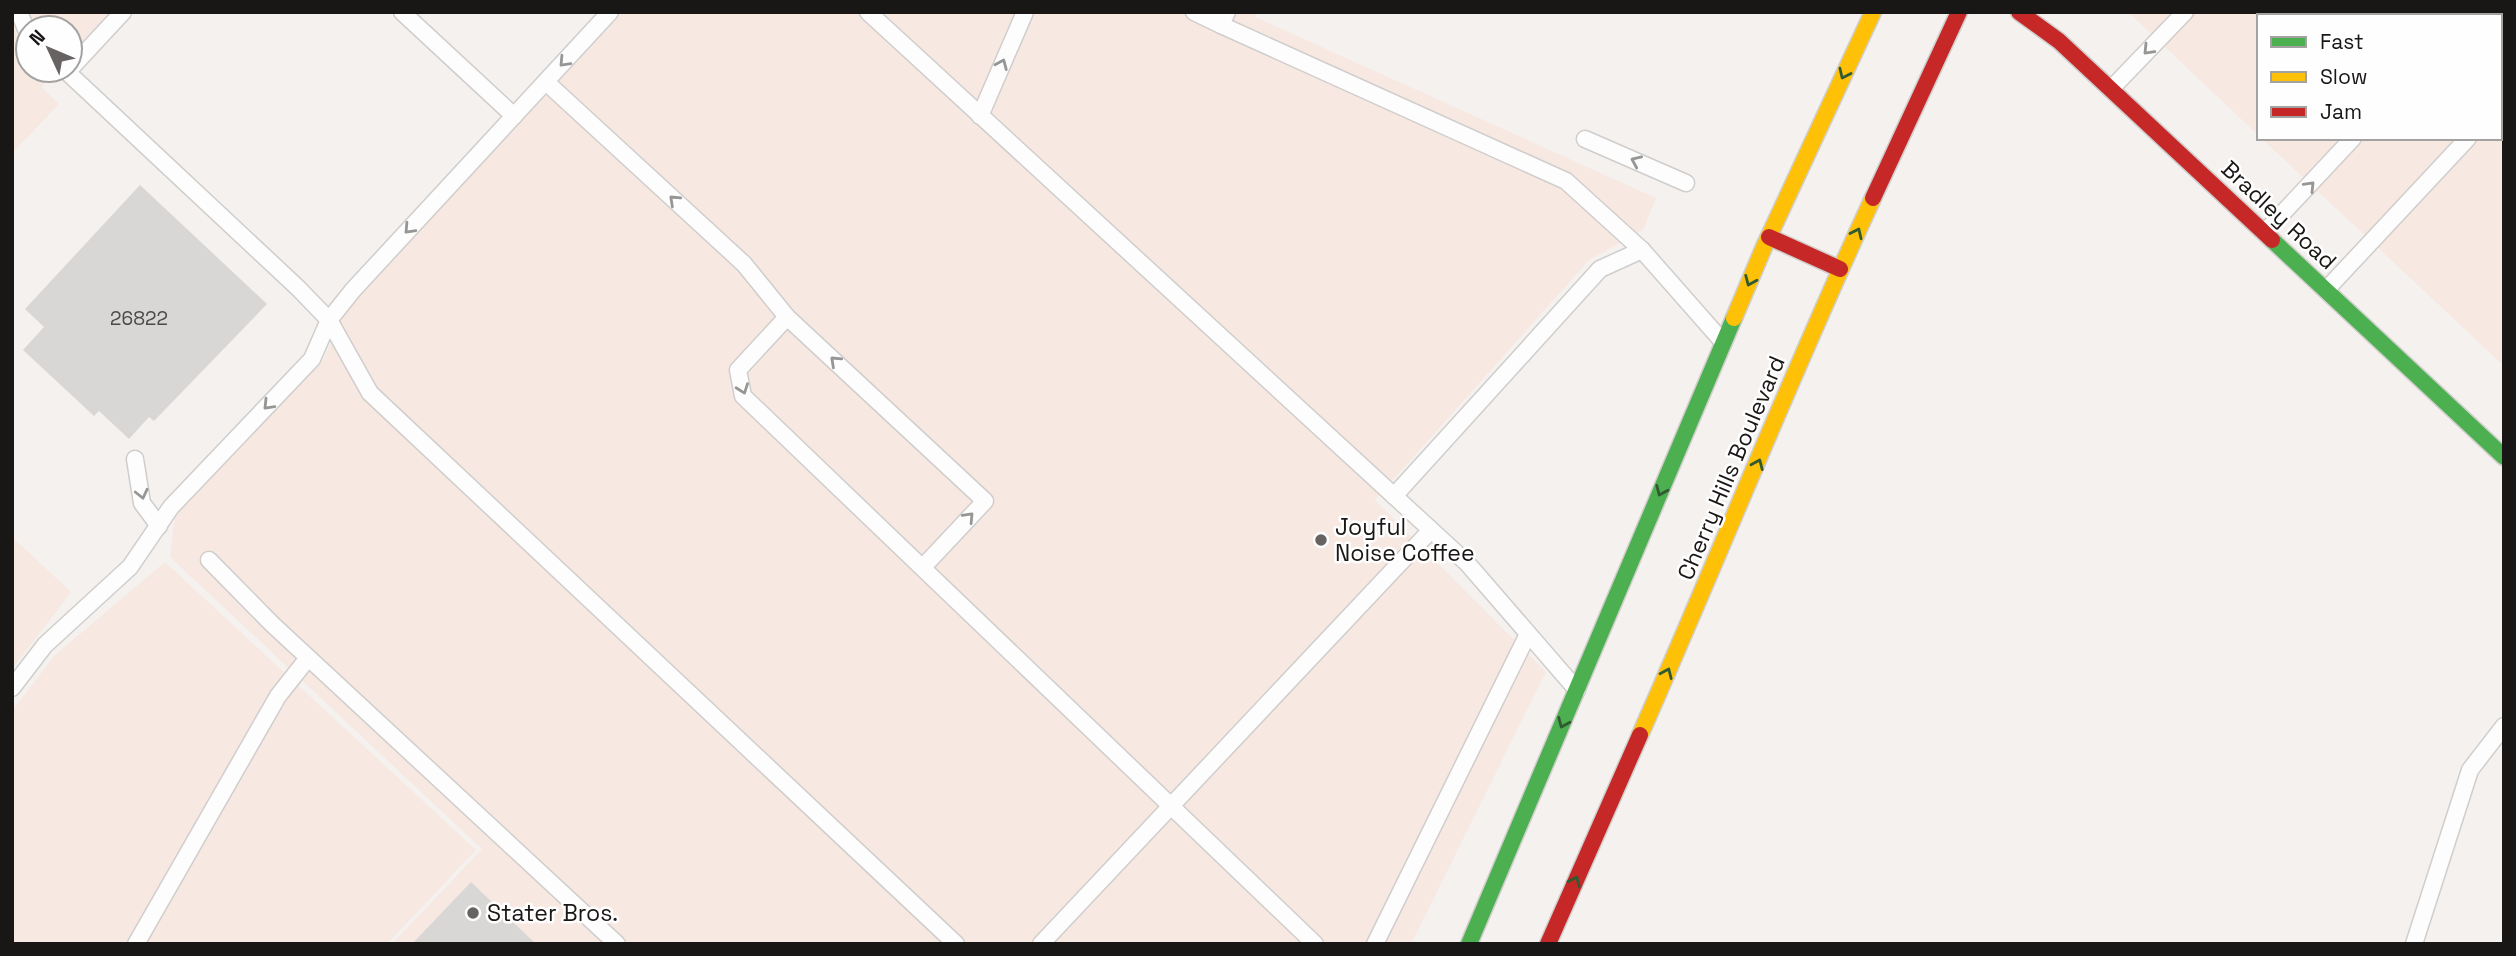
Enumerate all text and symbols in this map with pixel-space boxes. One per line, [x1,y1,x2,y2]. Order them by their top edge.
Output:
north arrow [14,14,84,84]
legend [2257,14,2502,140]
text: N [24,24,51,51]
text: Fast [2320,28,2364,55]
one-way arrow [2143,42,2156,55]
one-way arrow [560,54,572,67]
one-way arrow [994,59,1008,71]
text: Slow [2320,63,2368,90]
one-way arrow [1839,67,1853,79]
text: Jam [2320,98,2362,125]
street label: Bradley Road [2215,154,2343,276]
one-way arrow [1631,155,1643,169]
one-way arrow [2301,181,2314,194]
one-way arrow [669,196,682,209]
one-way arrow [405,221,417,234]
one-way arrow [1849,228,1863,240]
one-way arrow [1744,274,1758,286]
house number: 26822 [110,306,168,331]
street label: Cherry Hills Boulevard [1670,351,1792,585]
one-way arrow [830,357,843,369]
one-way arrow [735,382,749,395]
one-way arrow [263,397,276,410]
one-way arrow [1749,459,1763,471]
one-way arrow [1655,483,1669,496]
one-way arrow [134,488,148,500]
one-way arrow [961,512,974,525]
place label: Joyful Noise Coffee [1335,512,1475,568]
marker: Joyful Noise Coffee [1313,532,1329,548]
one-way arrow [1659,668,1673,680]
one-way arrow [1557,715,1571,728]
one-way arrow [1567,876,1581,889]
place label: Stater Bros. [487,898,618,928]
marker: Stater Bros. [465,905,481,921]

